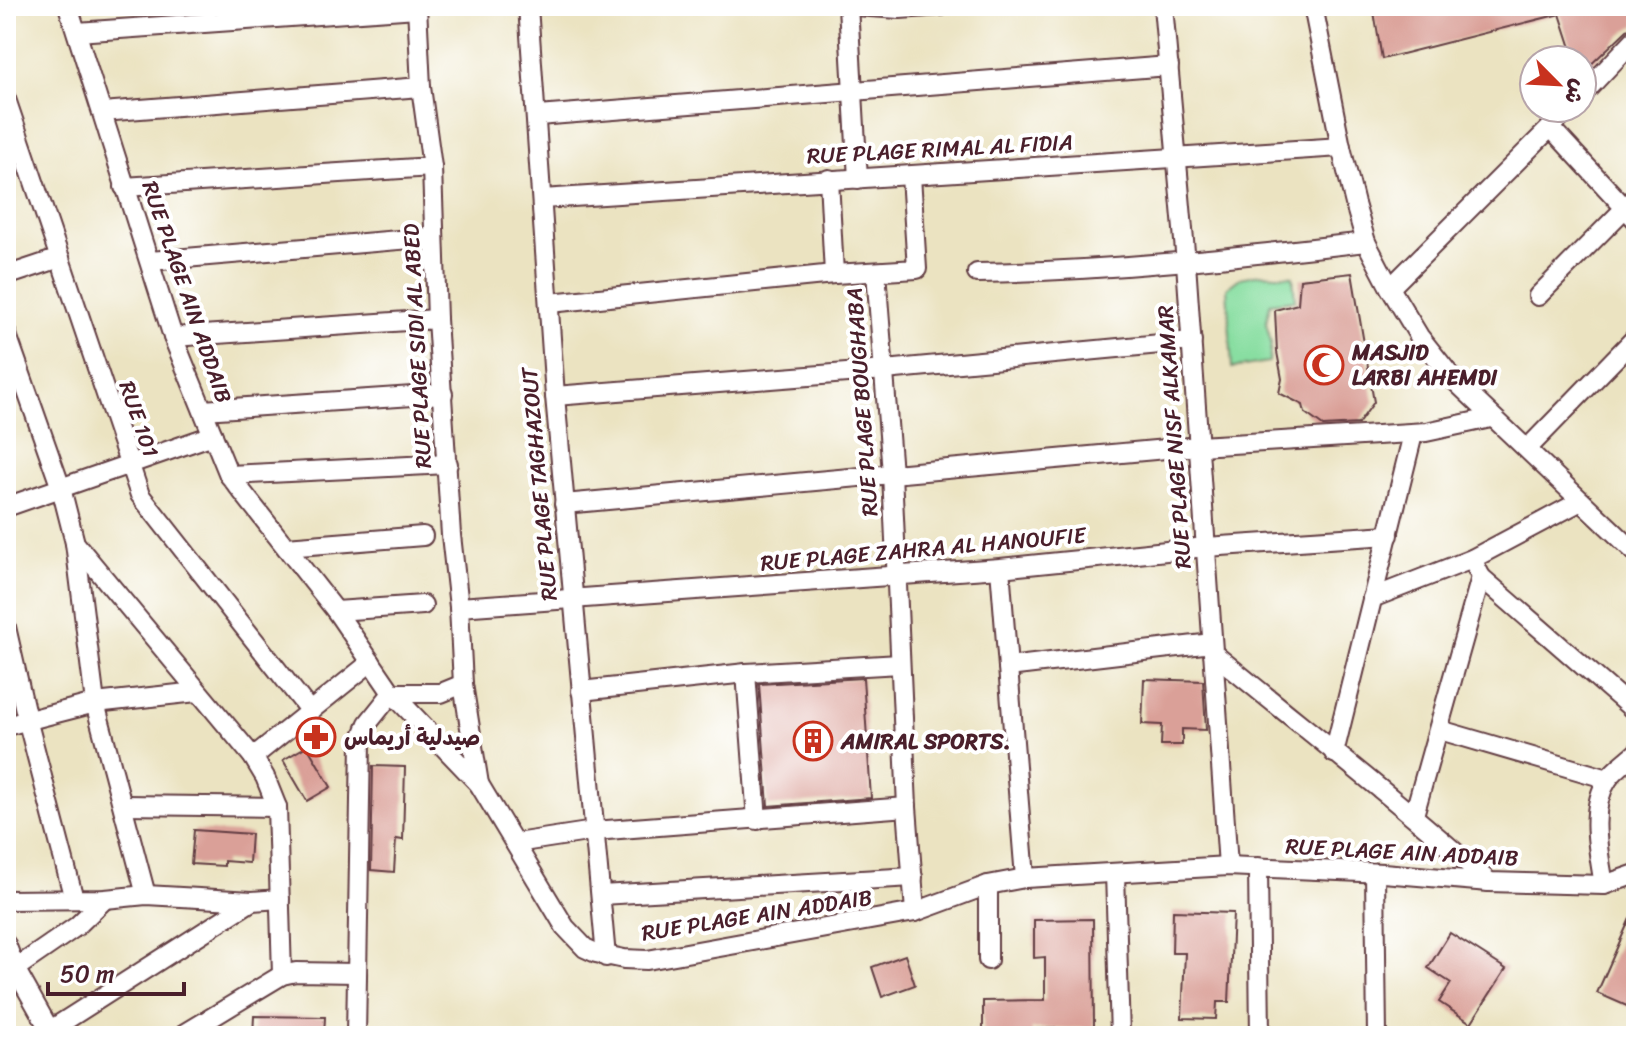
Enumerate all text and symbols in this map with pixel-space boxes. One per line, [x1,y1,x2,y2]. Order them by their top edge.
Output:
north arrow [1518,44,1598,124]
text: ش [1553,73,1599,111]
street label: RUE PLAGE RIMAL AL FIDIA [806,123,1074,175]
street label: RUE PLAGE AIN ADDAIB [131,175,243,409]
street label: RUE PLAGE SIDI AL ABED [391,223,443,469]
street label: RUE PLAGE BOUGHABA [835,286,889,518]
street label: RUE PLAGE NISF ALKAMAR [1145,304,1203,570]
place label: MASJID LARBI AHEMDI [1351,333,1498,397]
mosque icon: MASJID LARBI AHEMDI [1303,344,1345,386]
street label: RUE PLAGE TAGHAZOUT [509,365,569,602]
street label: RUE 101 [108,375,170,463]
street label: RUE PLAGE ZAHRA AL HANOUFIE [759,515,1089,583]
pharmacy icon: صيدلية أريماس [295,716,337,758]
place label: صيدلية أريماس [344,718,480,757]
building icon: AMIRAL SPORTS. [792,720,834,762]
place label: AMIRAL SPORTS. [840,722,1011,761]
street label: RUE PLAGE AIN ADDAIB [1285,826,1519,878]
street label: RUE PLAGE AIN ADDAIB [639,878,875,952]
scale bar [48,946,184,996]
text: 50 m [60,953,115,995]

